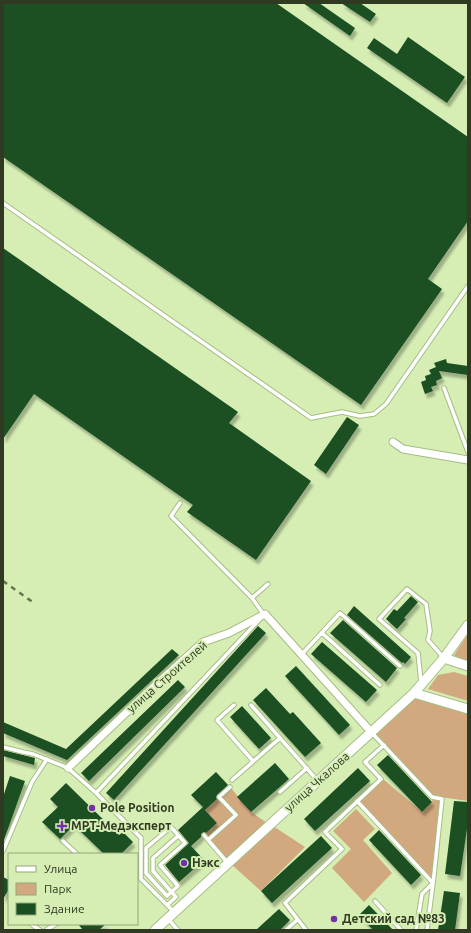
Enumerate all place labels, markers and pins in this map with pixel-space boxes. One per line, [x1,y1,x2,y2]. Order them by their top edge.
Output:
place label: Pole Position [100,801,174,814]
marker: Pole Position [87,803,97,813]
place label: МРТ-Медэксперт [71,819,171,832]
marker: МРТ-Медэксперт [56,820,68,832]
place label: Нэкс [192,856,219,869]
marker: Нэкс [179,858,189,868]
place label: Детский сад №83 [342,912,445,925]
marker: Детский сад №83 [329,914,339,924]

